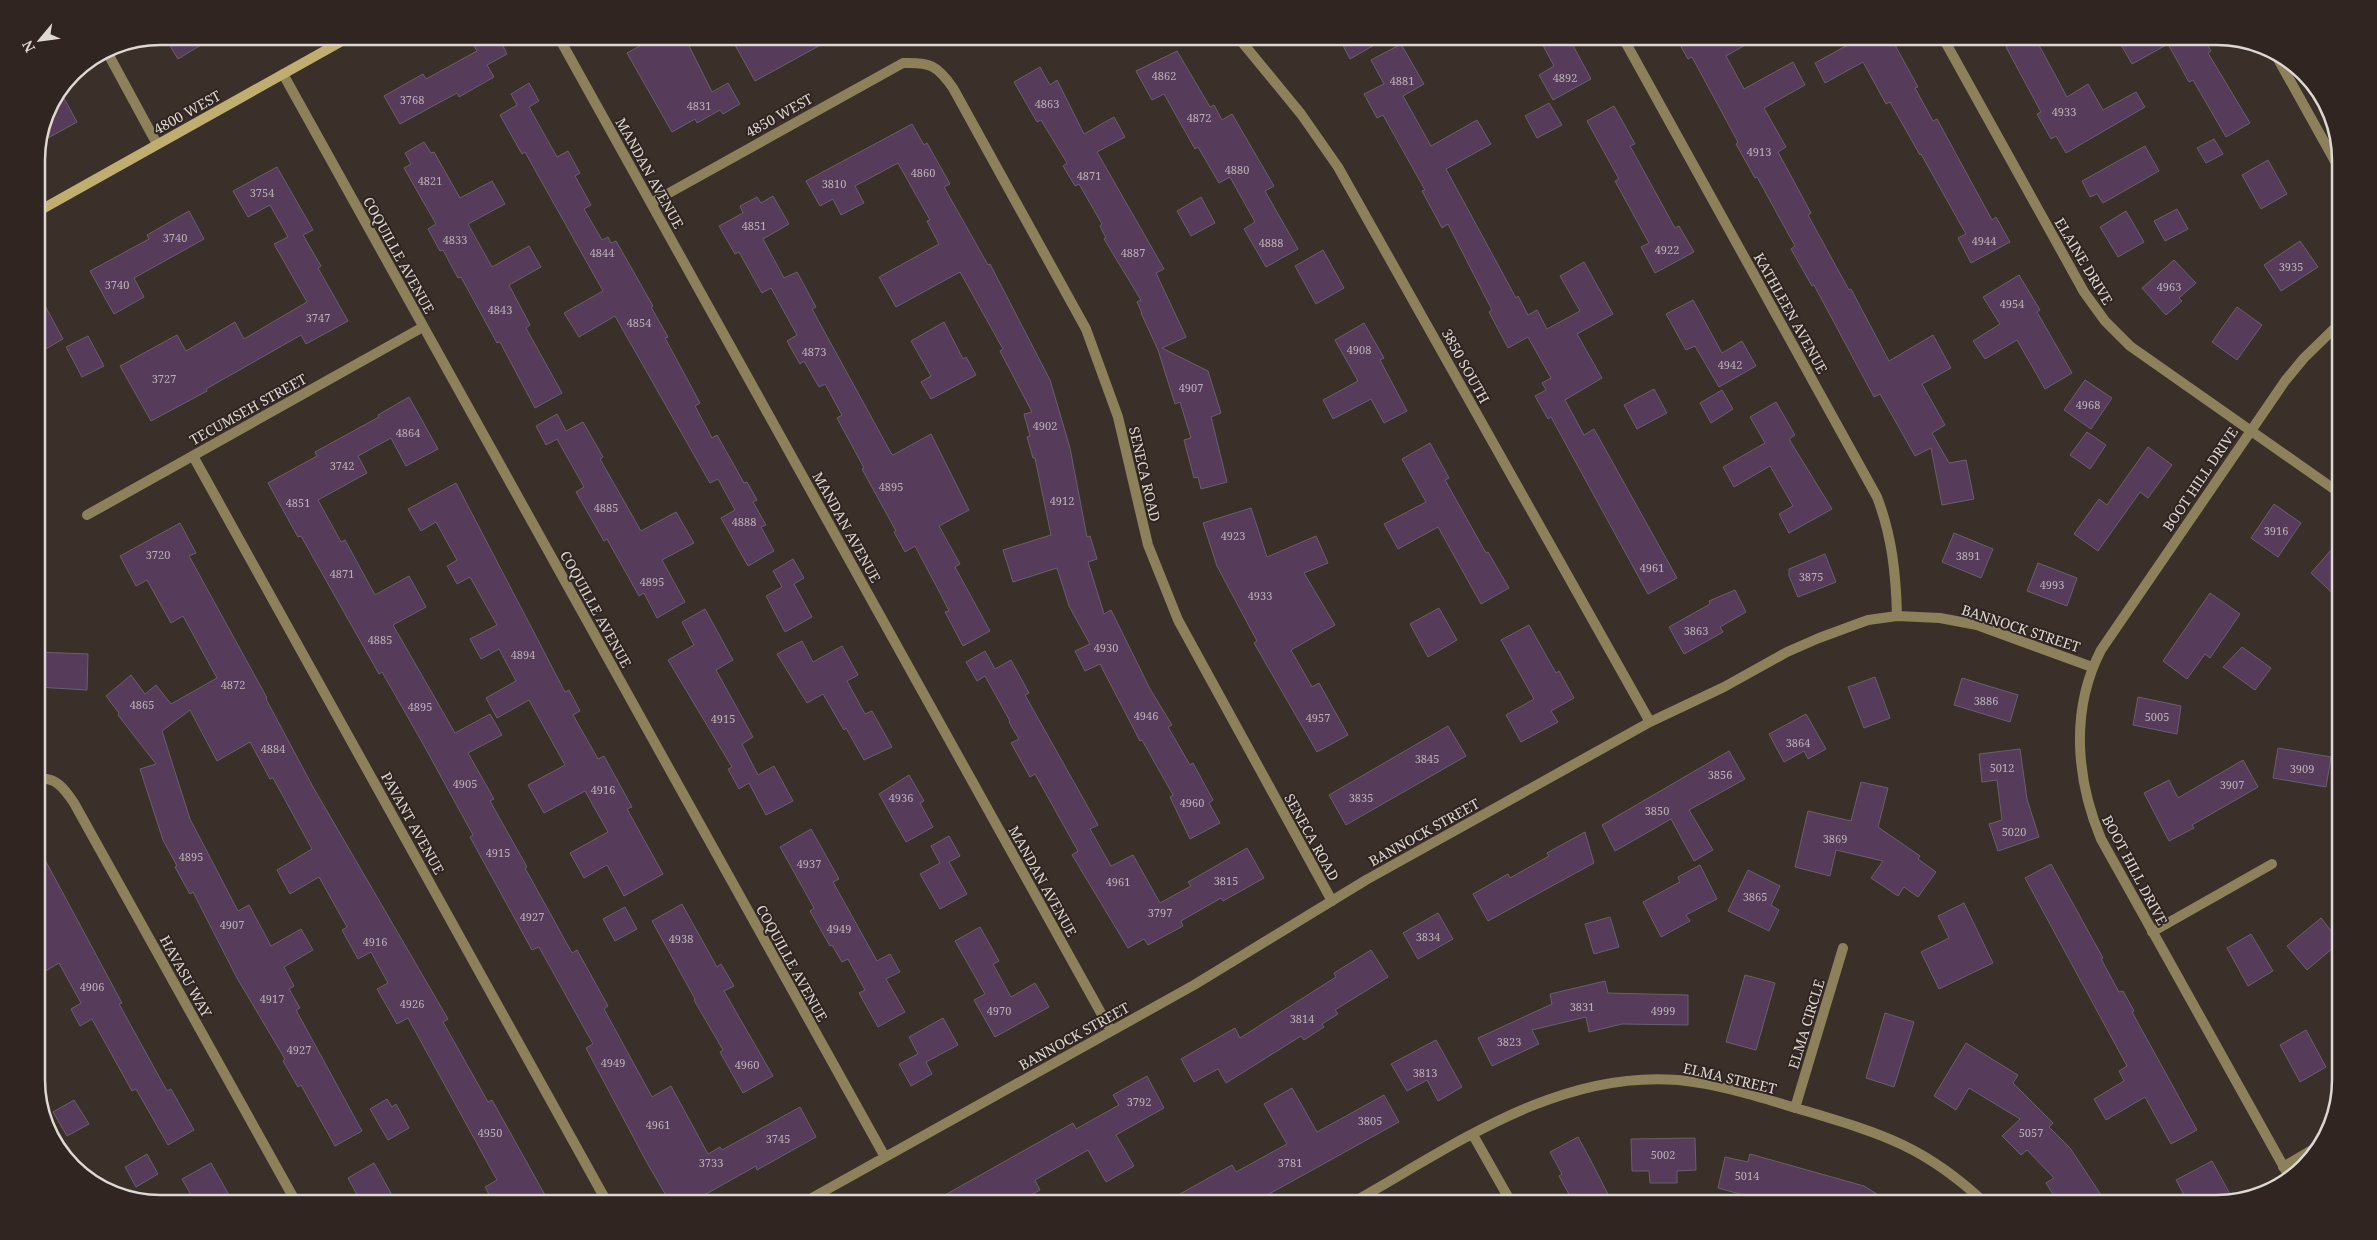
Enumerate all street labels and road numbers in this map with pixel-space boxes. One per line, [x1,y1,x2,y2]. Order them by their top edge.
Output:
street label: 4800 WEST [150,85,224,138]
street label: 4850 WEST [742,88,816,141]
street label: MANDAN AVENUE [612,114,689,232]
street label: COQUILLE AVENUE [359,193,439,317]
street label: ELAINE DRIVE [2051,214,2118,308]
street label: KATHLEEN AVENUE [1750,249,1832,377]
street label: 3850 SOUTH [1438,325,1494,407]
street label: TECUMSEH STREET [186,369,310,449]
street label: BOOT HILL DRIVE [2158,423,2242,535]
street label: SENECA ROAD [1125,425,1165,523]
street label: MANDAN AVENUE [809,468,886,586]
street label: COQUILLE AVENUE [556,547,636,671]
street label: BANNOCK STREET [1959,600,2083,656]
street label: PAVANT AVENUE [377,769,449,878]
street label: SENECA ROAD [1280,790,1344,884]
street label: BANNOCK STREET [1365,794,1483,870]
street label: BOOT HILL DRIVE [2098,812,2172,929]
street label: MANDAN AVENUE [1005,822,1082,940]
street label: COQUILLE AVENUE [752,901,832,1025]
street label: HAVASU WAY [156,932,216,1020]
street label: ELMA CIRCLE [1783,977,1829,1071]
street label: BANNOCK STREET [1015,998,1133,1074]
street label: ELMA STREET [1681,1058,1779,1098]

